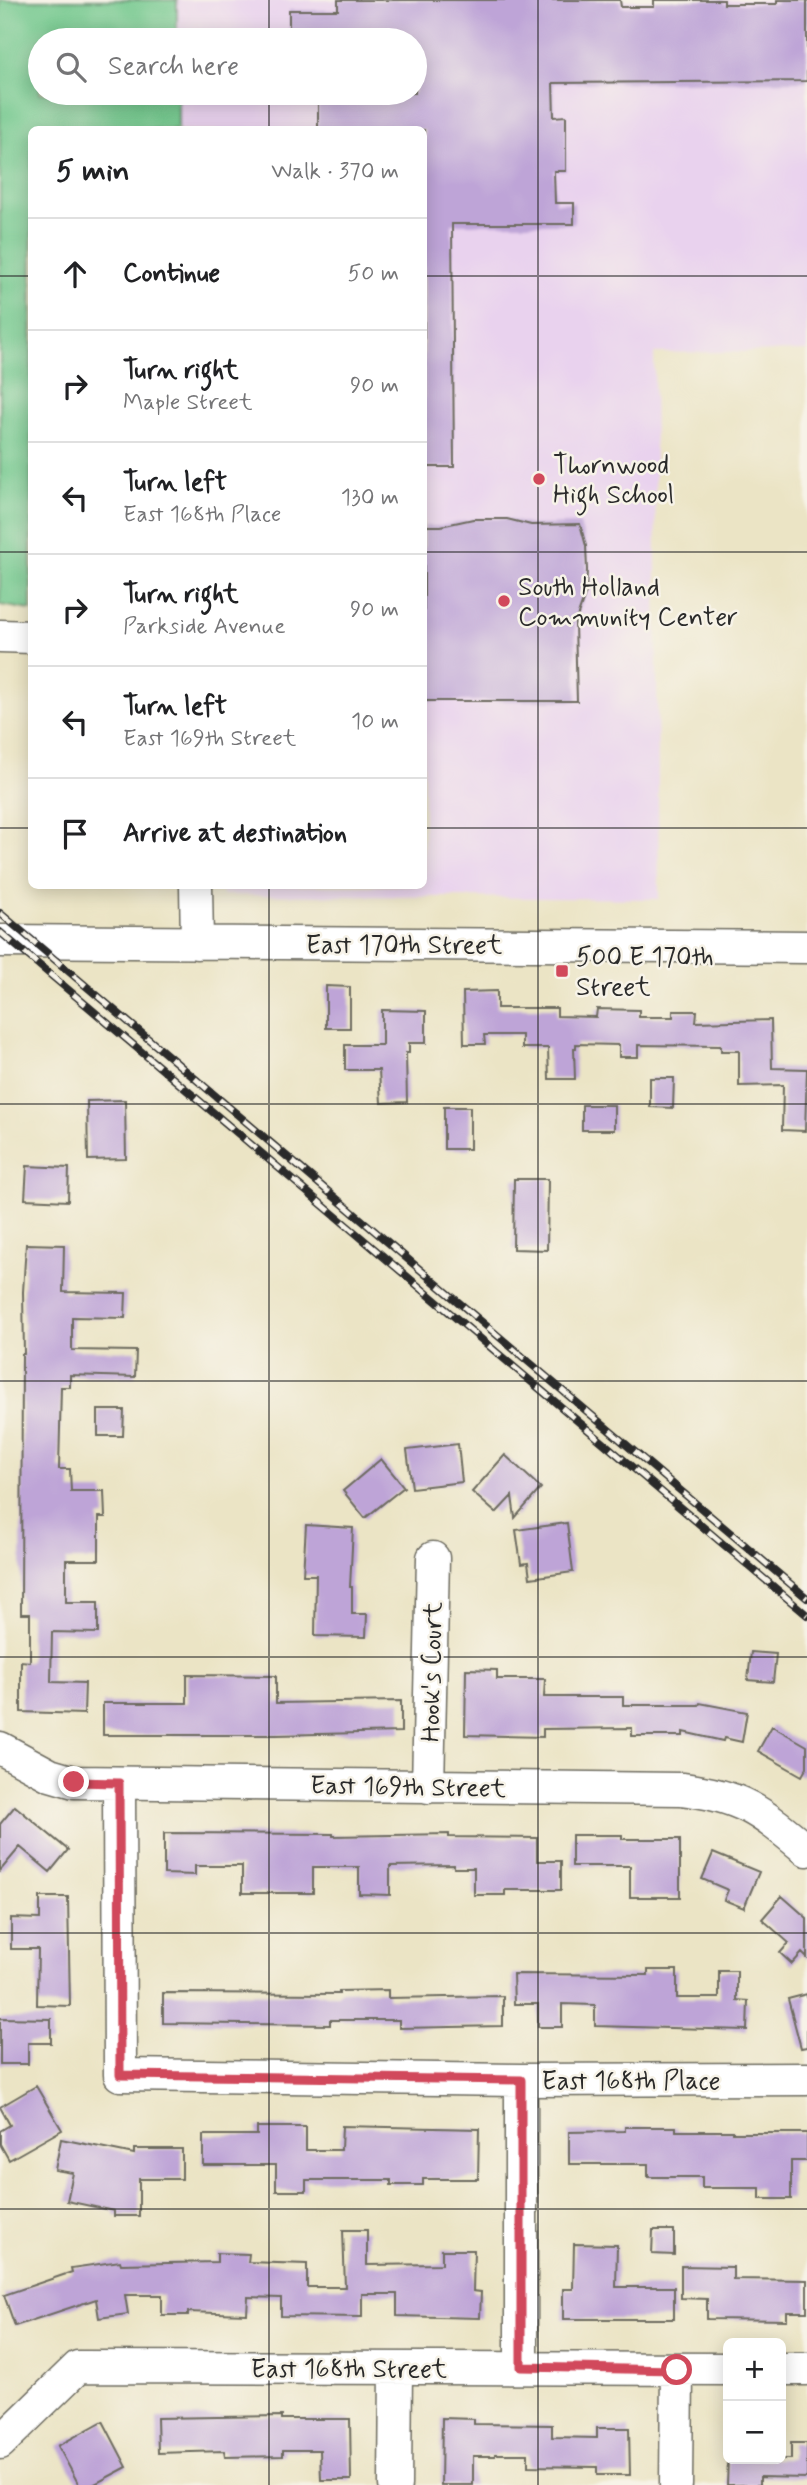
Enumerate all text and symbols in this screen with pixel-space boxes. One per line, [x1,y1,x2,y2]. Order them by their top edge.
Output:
search box [28,28,427,105]
icon: search [52,48,90,86]
text: Search here [108,50,239,84]
text: 5 min [56,152,130,191]
text: Walk · 370 m [271,157,399,187]
icon: ahead [56,255,94,293]
text: Continue [123,257,220,291]
text: 50 m [348,259,399,289]
text: Turn right [123,354,239,388]
icon: right [56,367,94,405]
text: 90 m [350,371,399,401]
text: Maple Street [123,388,252,418]
place label: Thornwood High School [553,449,674,516]
text: Turn left [123,466,227,500]
marker: Thornwood High School [531,471,547,487]
icon: left [56,479,94,517]
text: 130 m [341,483,399,513]
text: East 168th Place [123,500,281,530]
place label: South Holland Community Center [518,571,738,635]
text: Turn right [123,578,239,612]
icon: right [56,591,94,629]
marker: South Holland Community Center [496,593,512,609]
text: 90 m [350,595,399,625]
text: Parkside Avenue [123,612,286,642]
text: Turn left [123,690,227,724]
icon: left [56,703,94,741]
text: 10 m [351,707,399,737]
text: East 169th Street [123,724,296,754]
icon: arrive [56,815,94,853]
text: Arrive at destination [123,817,347,851]
street label: East 170th Street [306,929,502,963]
place label: 500 E 170th Street [576,941,714,1005]
marker: 500 E 170th Street [554,963,570,979]
street label: Hook's Court [415,1602,451,1742]
route end [58,1766,89,1797]
street label: East 169th Street [310,1769,506,1807]
street label: East 168th Place [541,2065,721,2099]
map controls [723,2338,786,2464]
button: + [723,2338,786,2401]
street label: East 168th Street [251,2353,447,2387]
route start [661,2354,692,2385]
button: − [723,2401,786,2464]

